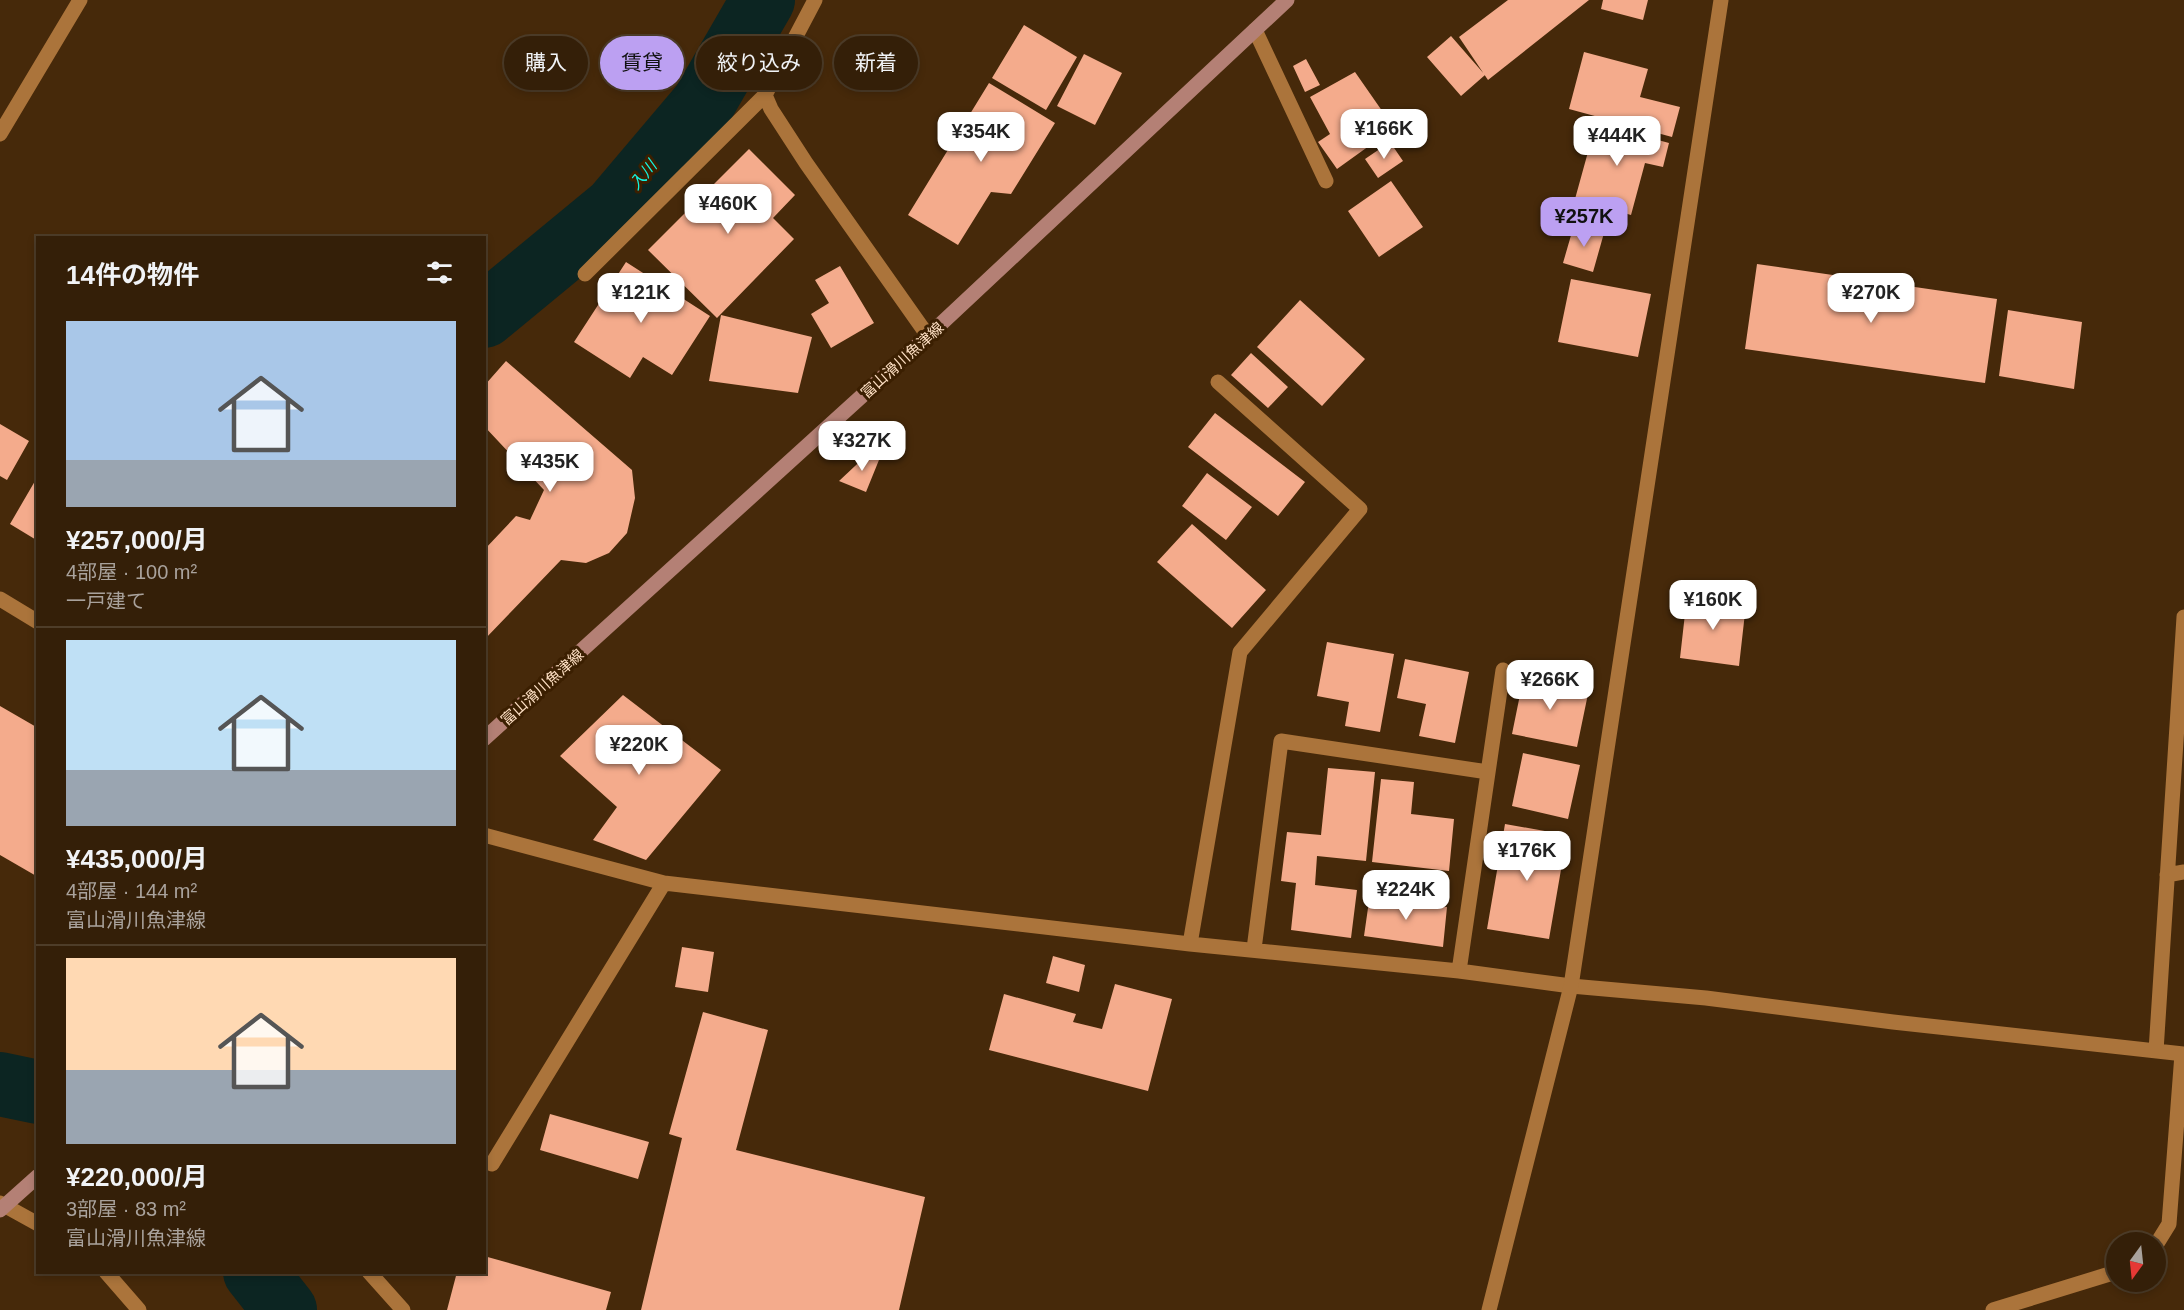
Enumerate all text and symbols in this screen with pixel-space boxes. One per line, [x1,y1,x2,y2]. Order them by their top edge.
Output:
chip: 購入 [504,36,588,90]
chip: 賃貸 [600,36,684,90]
chip: 絞り込み [696,36,822,90]
chip: 新着 [834,36,918,90]
pin: ¥166K [1342,109,1426,160]
pin: ¥354K [939,112,1023,163]
pin: ¥444K [1575,116,1659,167]
text: ¥166K [1355,117,1413,139]
text: ¥354K [952,120,1010,142]
text: ¥444K [1588,124,1646,146]
water label: 入川 [626,156,661,193]
pin: ¥460K [686,184,770,235]
text: ¥460K [699,192,757,214]
pin: ¥257K [1542,197,1626,248]
text: ¥257K [1555,205,1613,227]
icon: filters [423,256,456,289]
text: 14件の物件 [66,260,199,290]
pin: ¥121K [599,273,683,324]
pin: ¥270K [1829,273,1913,324]
text: ¥121K [612,281,670,303]
text: ¥270K [1842,281,1900,303]
street label: 富山滑川魚津線 [857,319,947,401]
icon: home [207,360,315,468]
pin: ¥327K [820,421,904,472]
text: ¥327K [833,429,891,451]
pin: ¥435K [508,442,592,493]
text: ¥435K [521,450,579,472]
text: ¥257,000/月 [66,525,208,555]
text: 4部屋 · 100 m² [66,561,197,583]
pin: ¥160K [1671,580,1755,631]
text: ¥160K [1684,588,1742,610]
text: 一戸建て [66,590,146,612]
street label: 富山滑川魚津線 [497,646,587,728]
pin: ¥266K [1508,660,1592,711]
text: ¥266K [1521,668,1579,690]
icon: home [207,679,315,787]
pin: ¥220K [597,725,681,776]
text: ¥220K [610,733,668,755]
pin: ¥176K [1485,831,1569,882]
text: ¥176K [1498,839,1556,861]
text: ¥435,000/月 [66,844,208,874]
pin: ¥224K [1364,870,1448,921]
text: ¥224K [1377,878,1435,900]
text: 4部屋 · 144 m² [66,880,197,902]
text: 富山滑川魚津線 [66,909,206,931]
icon: home [207,997,315,1105]
text: ¥220,000/月 [66,1162,208,1192]
text: 3部屋 · 83 m² [66,1198,186,1220]
text: 富山滑川魚津線 [66,1227,206,1249]
north arrow [2106,1232,2166,1292]
map controls [2106,1232,2166,1292]

